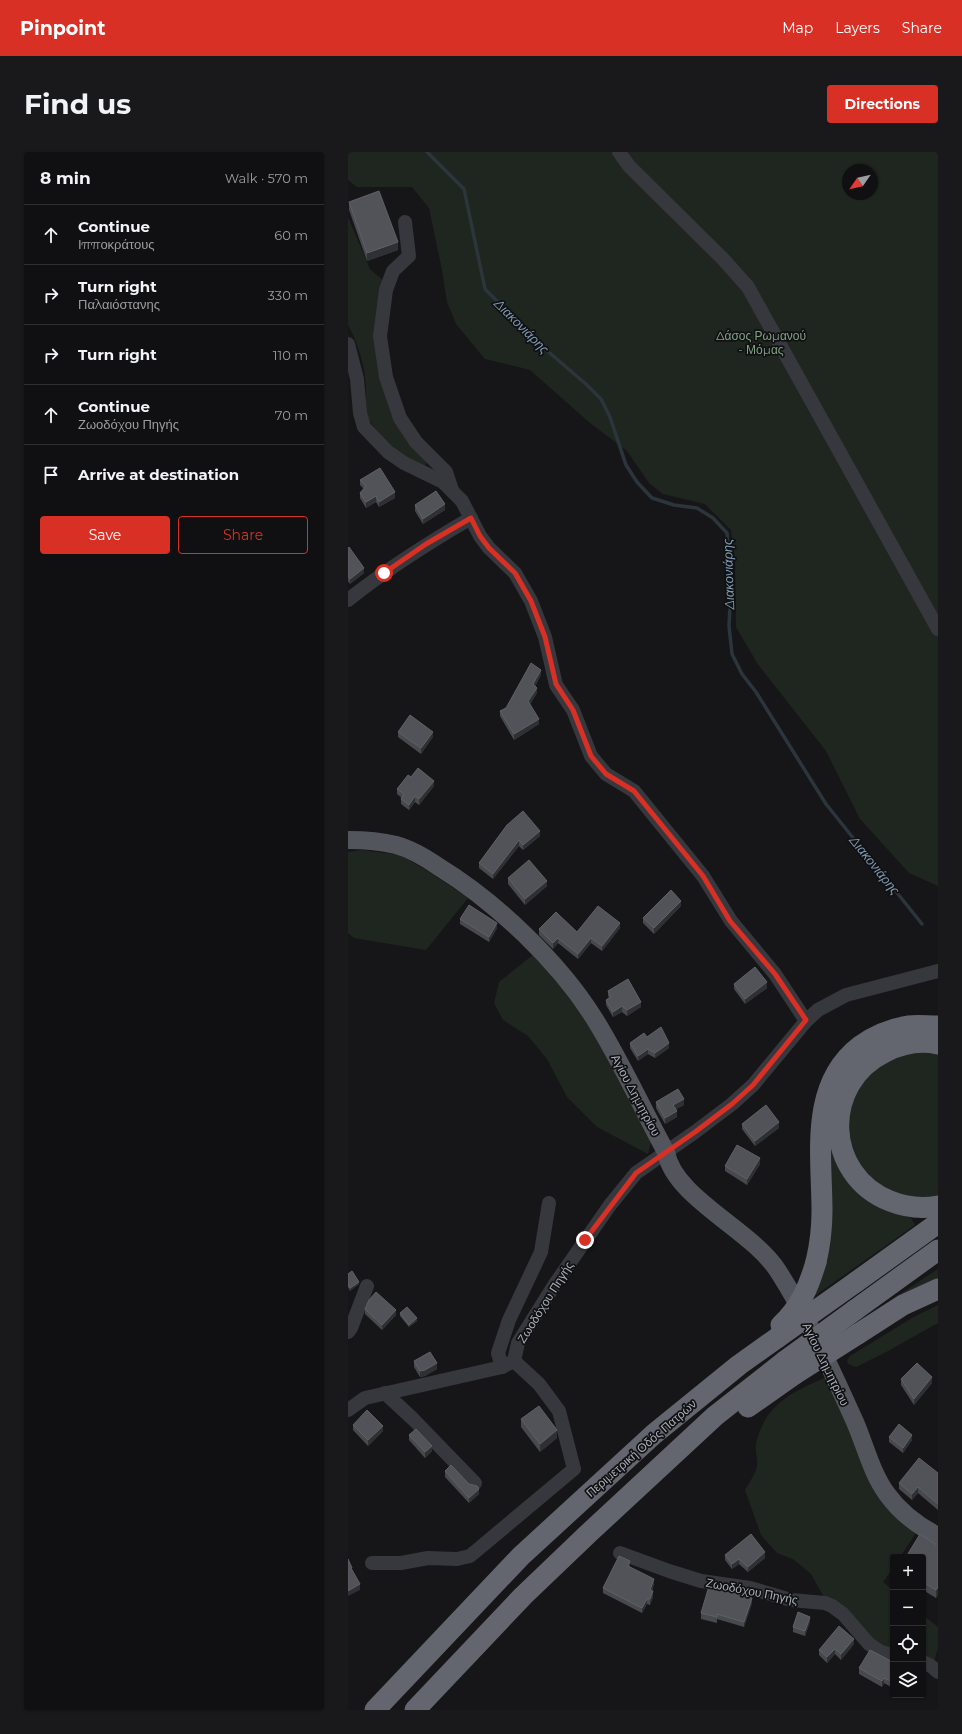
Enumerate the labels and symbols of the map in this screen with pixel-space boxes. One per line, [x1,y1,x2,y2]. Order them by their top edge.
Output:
north arrow [842,164,878,200]
water label: Διακονιάρης [491,295,553,357]
park label: Δάσος Ρωμανού - Μόμας [716,328,806,357]
water label: Διακονιάρης [719,538,737,611]
route start [375,564,393,582]
water label: Διακονιάρης [846,832,904,898]
street label: Αγίου Δημητρίου [608,1052,664,1138]
route end [576,1231,594,1249]
street label: Ζωοδόχου Πηγής [514,1258,576,1346]
street label: Αγίου Δημητρίου [799,1320,853,1408]
street label: Περιμετρική Οδός Πατρών [583,1396,699,1500]
street label: Ζωοδόχου Πηγής [705,1575,799,1607]

